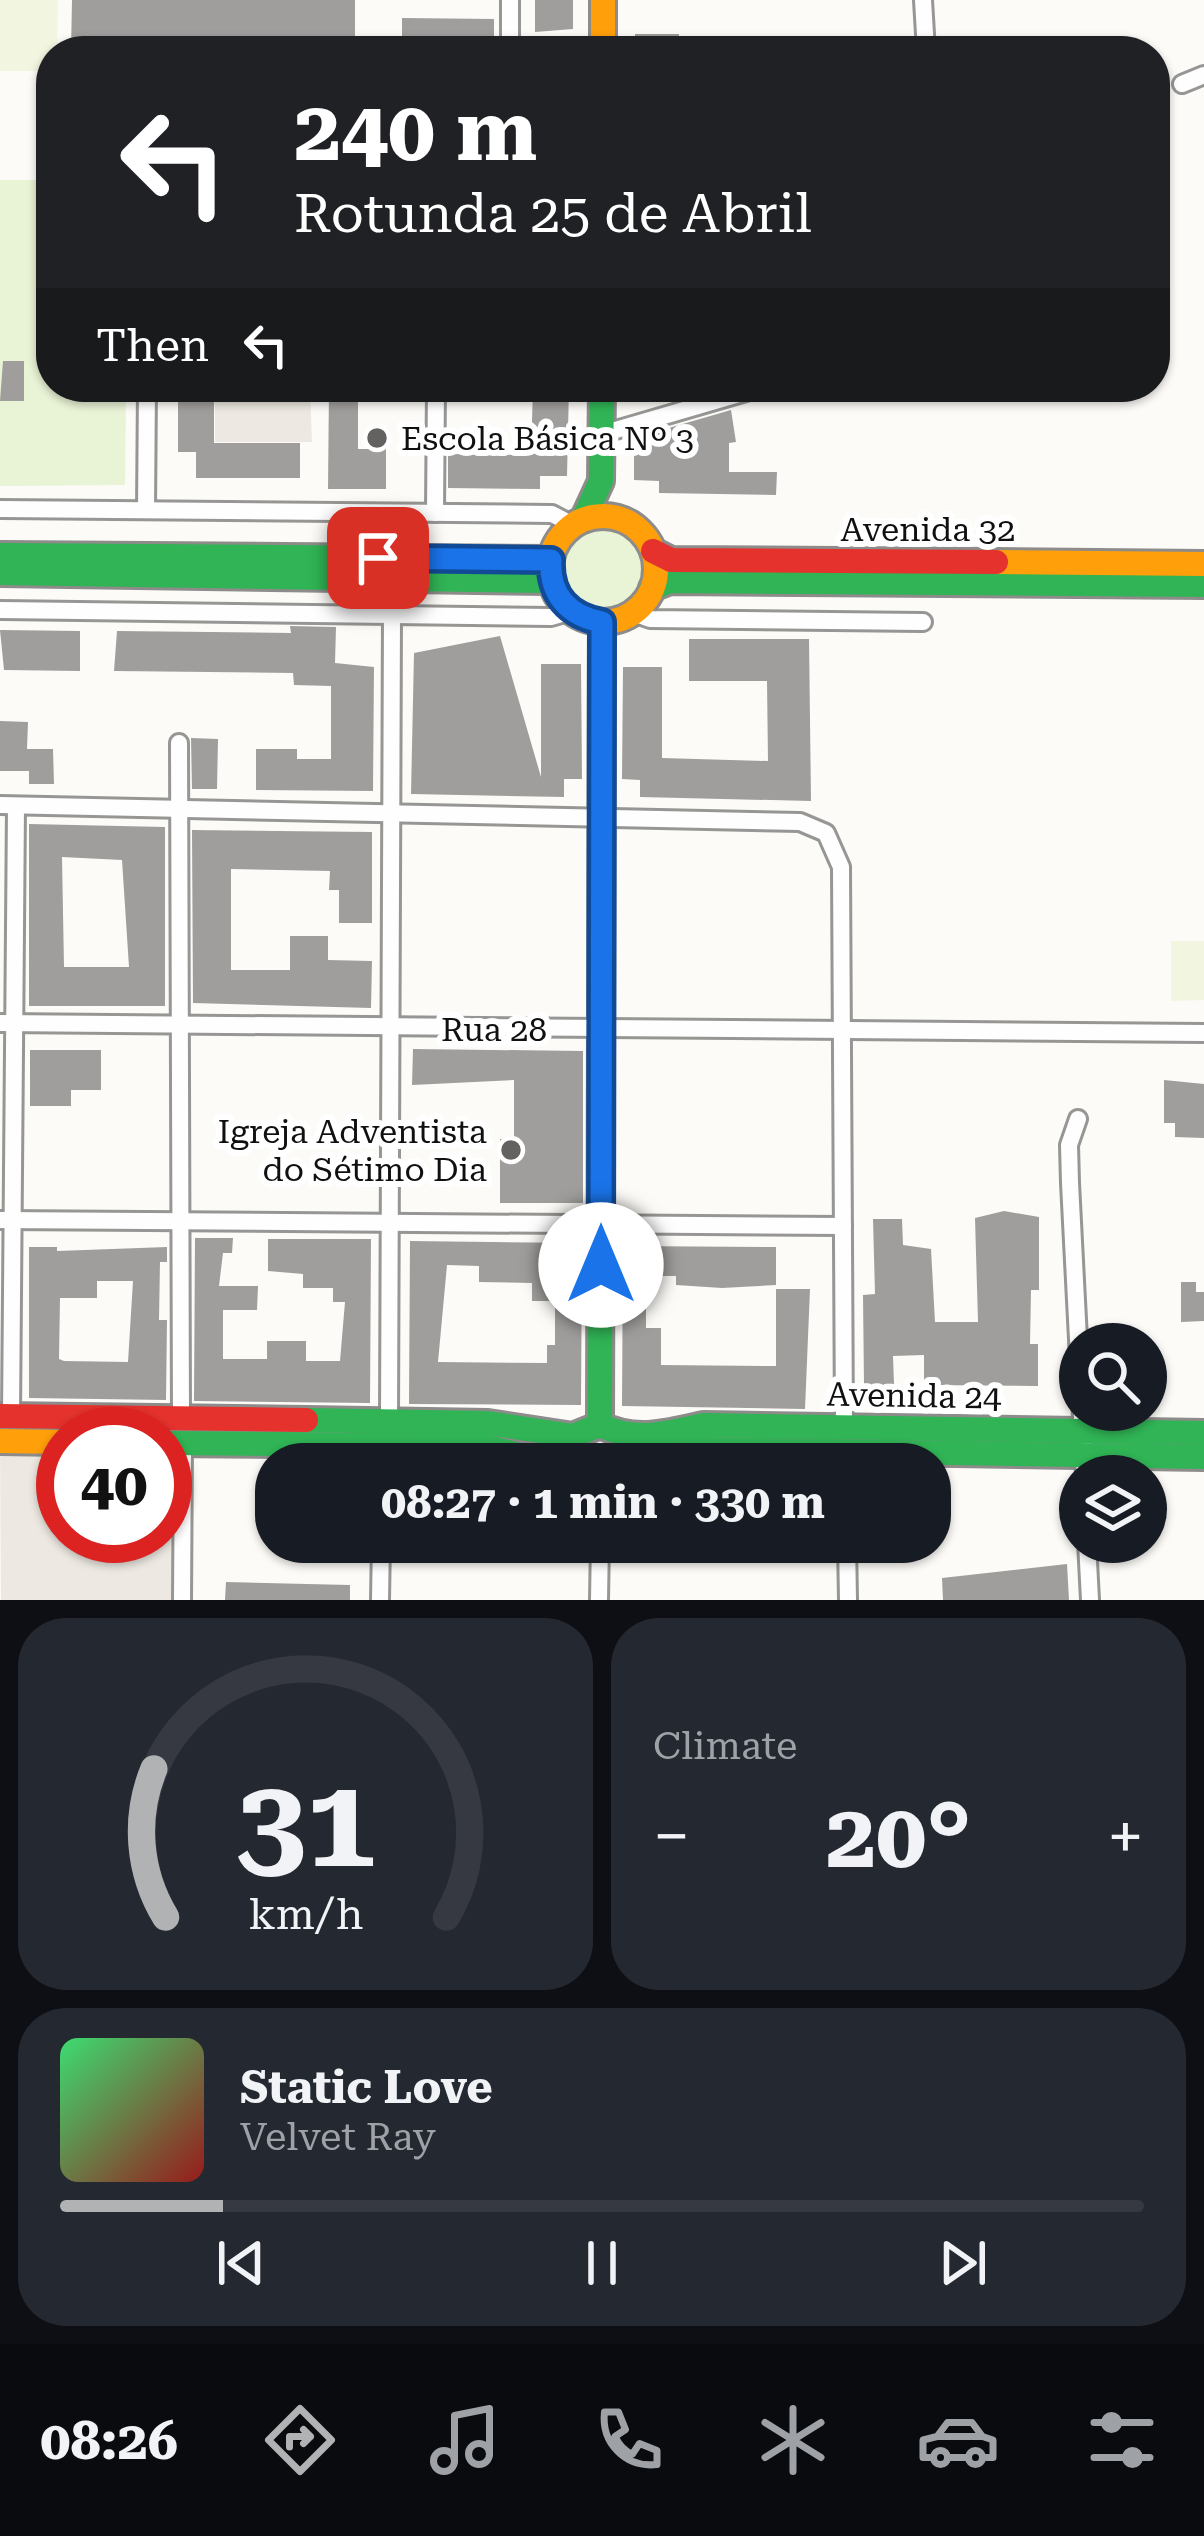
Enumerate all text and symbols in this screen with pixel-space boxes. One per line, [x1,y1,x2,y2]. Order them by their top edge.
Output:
text: 240 m [294,82,537,180]
icon: left [96,84,252,240]
text: Rotunda 25 de Abril [294,182,812,245]
icon: left [233,312,299,378]
text: Then [96,319,209,372]
place label: Escola Básica Nº 3 [401,419,694,458]
marker: Escola Básica Nº 3 [364,425,390,451]
pin [327,507,429,609]
street label: Avenida 32 [841,510,1015,549]
icon: arrive [345,525,411,591]
street label: Rua 28 [441,1010,547,1049]
place label: Igreja Adventista do Sétimo Dia [218,1112,487,1189]
marker: Igreja Adventista do Sétimo Dia [498,1137,524,1163]
position arrow [538,1202,664,1328]
map controls [1059,1323,1167,1563]
button: search [1059,1323,1167,1431]
street label: Avenida 24 [826,1374,1002,1417]
speed limit sign: 40 [36,1407,192,1563]
button: layers [1059,1455,1167,1563]
text: 08:27 · 1 min · 330 m [381,1476,825,1529]
text: Climate [653,1723,797,1769]
text: 31 [236,1750,375,1896]
text: 20° [826,1784,971,1889]
text: − [653,1798,690,1875]
text: + [1107,1798,1144,1875]
text: km/h [248,1889,363,1939]
text: Static Love [240,2061,493,2114]
text: Velvet Ray [240,2114,436,2160]
icon: previous [208,2230,274,2296]
icon: pause [569,2230,635,2296]
icon: next [930,2230,996,2296]
icon: directions [258,2398,342,2482]
icon: music [423,2398,507,2482]
icon: phone [587,2398,671,2482]
icon: climate [751,2398,835,2482]
icon: car [916,2398,1000,2482]
icon: filters [1080,2398,1164,2482]
text: 08:26 [40,2409,178,2472]

